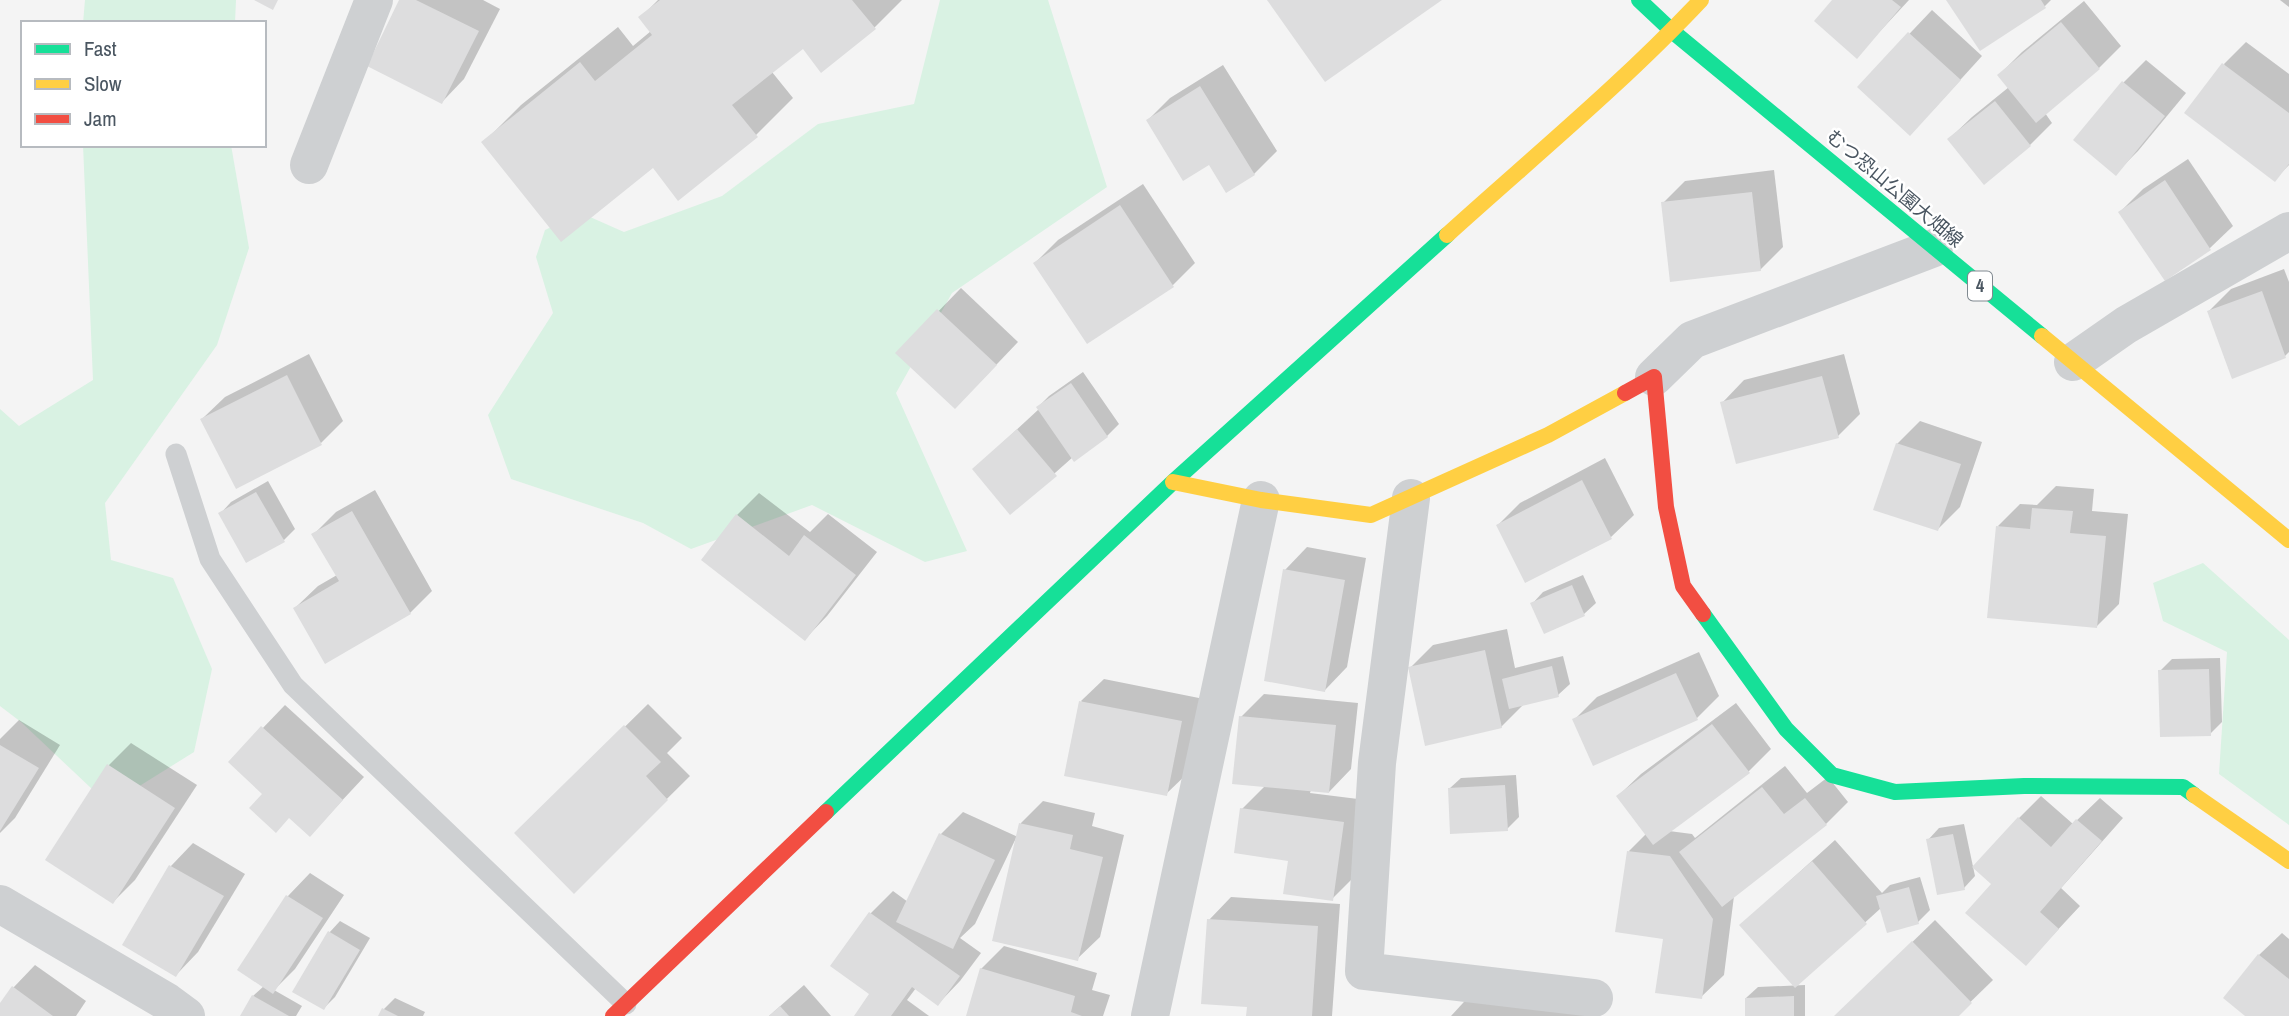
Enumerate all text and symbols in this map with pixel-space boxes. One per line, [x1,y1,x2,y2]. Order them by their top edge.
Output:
legend [21,21,266,147]
text: Fast [84,34,117,63]
text: Slow [84,69,122,98]
text: Jam [84,104,117,133]
street label: むつ恐山公園大畑線 [1821,123,1969,253]
road number: 4 [1968,272,1992,300]

